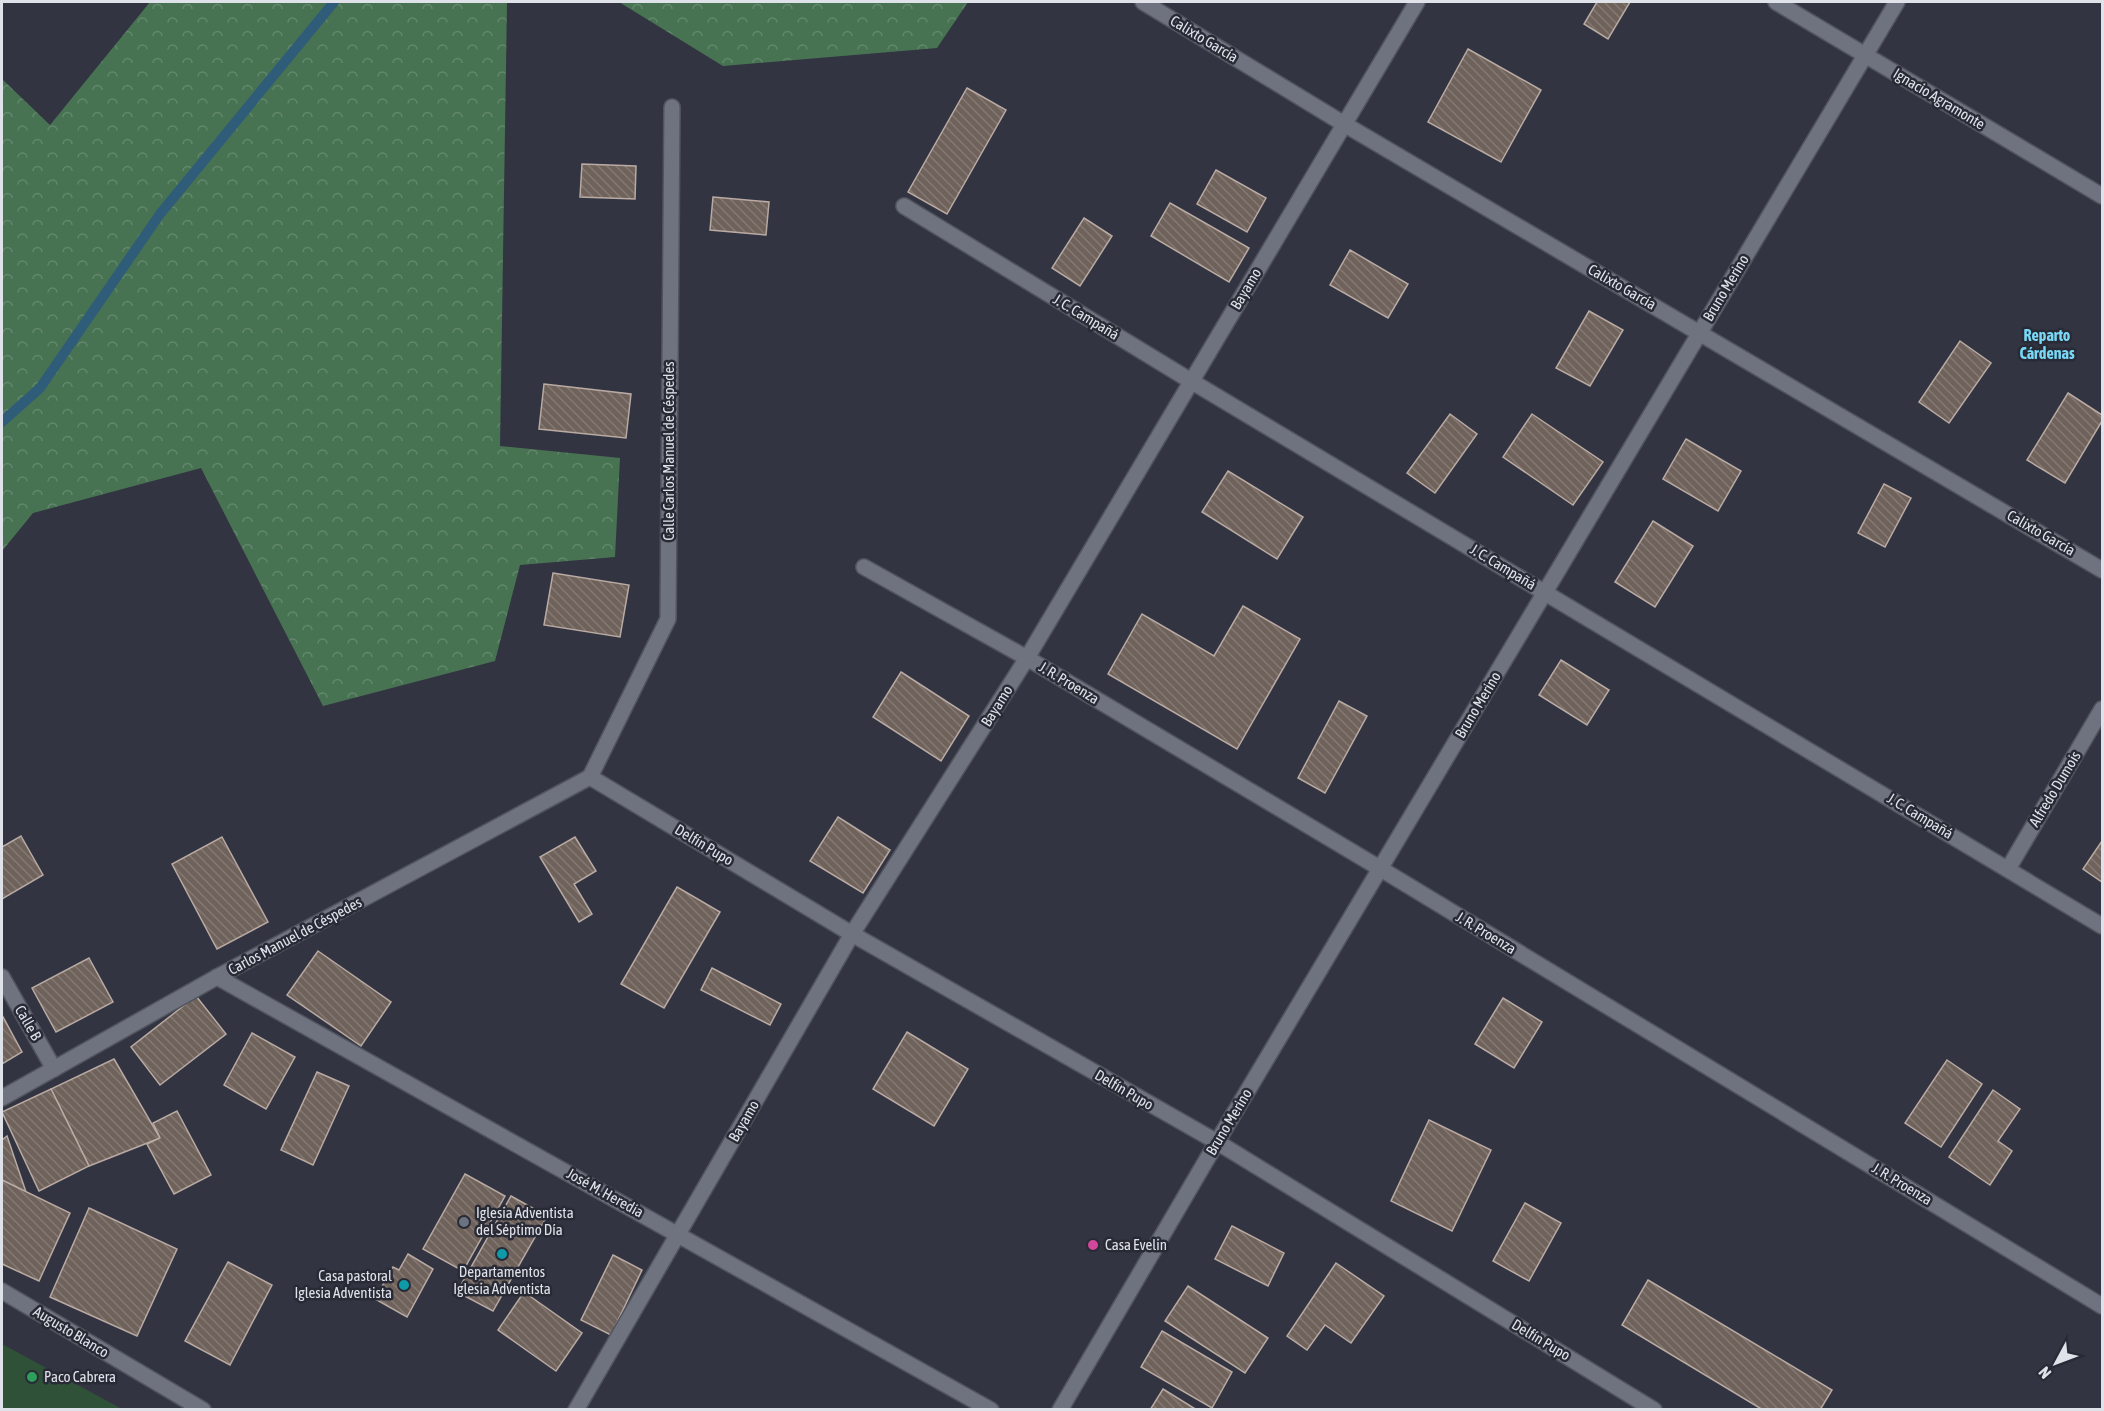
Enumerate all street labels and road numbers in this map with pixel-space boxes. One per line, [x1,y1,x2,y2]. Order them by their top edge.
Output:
street label: Calixto García [1167,12,1241,65]
street label: Ignacio Agramonte [1890,65,1988,133]
street label: Bruno Merino [1699,252,1752,324]
street label: Calixto García [1585,260,1659,313]
street label: Bayamo [1227,265,1264,312]
street label: J. C. Campañá [1050,290,1122,343]
street label: Calle Carlos Manuel de Céspedes [660,361,677,541]
street label: Calixto García [2004,506,2078,559]
street label: J. C. Campañá [1467,540,1539,593]
street label: J. R. Proenza [1036,658,1102,707]
street label: Bruno Merino [1451,669,1504,741]
street label: Bayamo [977,682,1016,729]
street label: Alfredo Dumois [2025,748,2084,830]
street label: J. C. Campañá [1884,789,1956,842]
street label: Delfín Pupo [672,821,736,869]
street label: Carlos Manuel de Céspedes [225,893,364,978]
street label: J. R. Proenza [1453,908,1519,957]
street label: Calle B [12,1002,45,1043]
street label: Delfín Pupo [1092,1066,1157,1113]
street label: Bruno Merino [1202,1086,1255,1158]
street label: Bayamo [725,1097,762,1144]
street label: J. R. Proenza [1869,1159,1935,1208]
street label: José M. Heredia [564,1165,647,1221]
street label: Augusto Blanco [31,1302,112,1361]
street label: Delfín Pupo [1509,1316,1573,1364]

